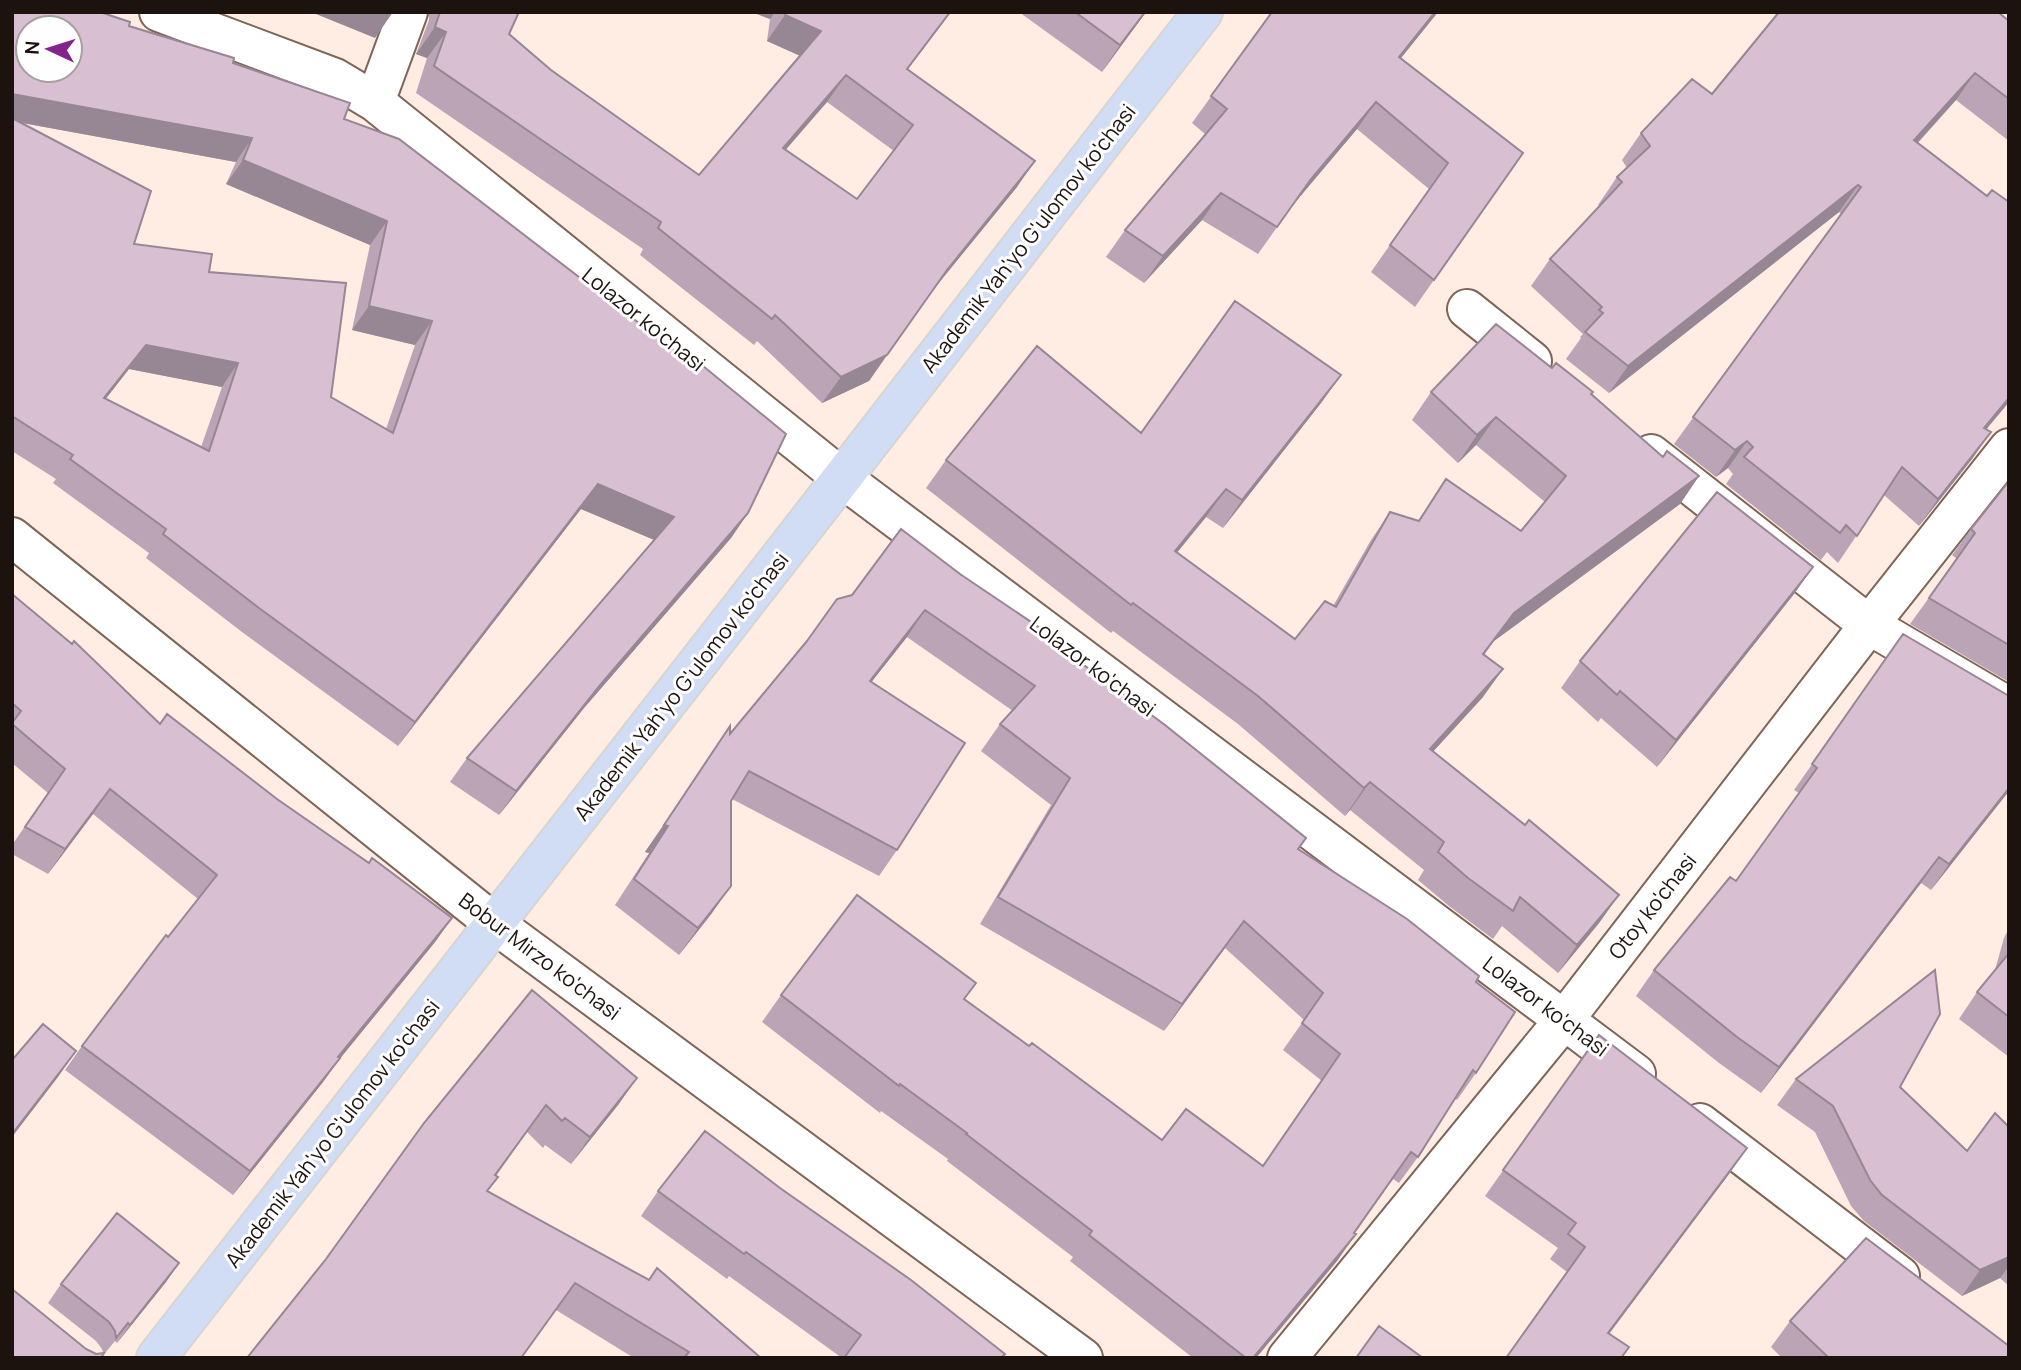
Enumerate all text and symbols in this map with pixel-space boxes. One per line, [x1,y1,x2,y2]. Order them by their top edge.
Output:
north arrow [14,14,84,84]
text: N [19,40,45,56]
street label: Akademik Yah'yo G'ulomov ko'chasi [914,98,1142,378]
street label: Lolazor ko'chasi [577,261,711,377]
street label: Akademik Yah'yo G'ulomov ko'chasi [567,546,795,826]
street label: Lolazor ko'chasi [1024,609,1162,723]
street label: Otoy ko'chasi [1602,847,1702,965]
street label: Bobur Mirzo ko'chasi [453,886,627,1026]
street label: Lolazor ko'chasi [1477,949,1615,1063]
street label: Akademik Yah'yo G'ulomov ko'chasi [218,993,446,1273]

